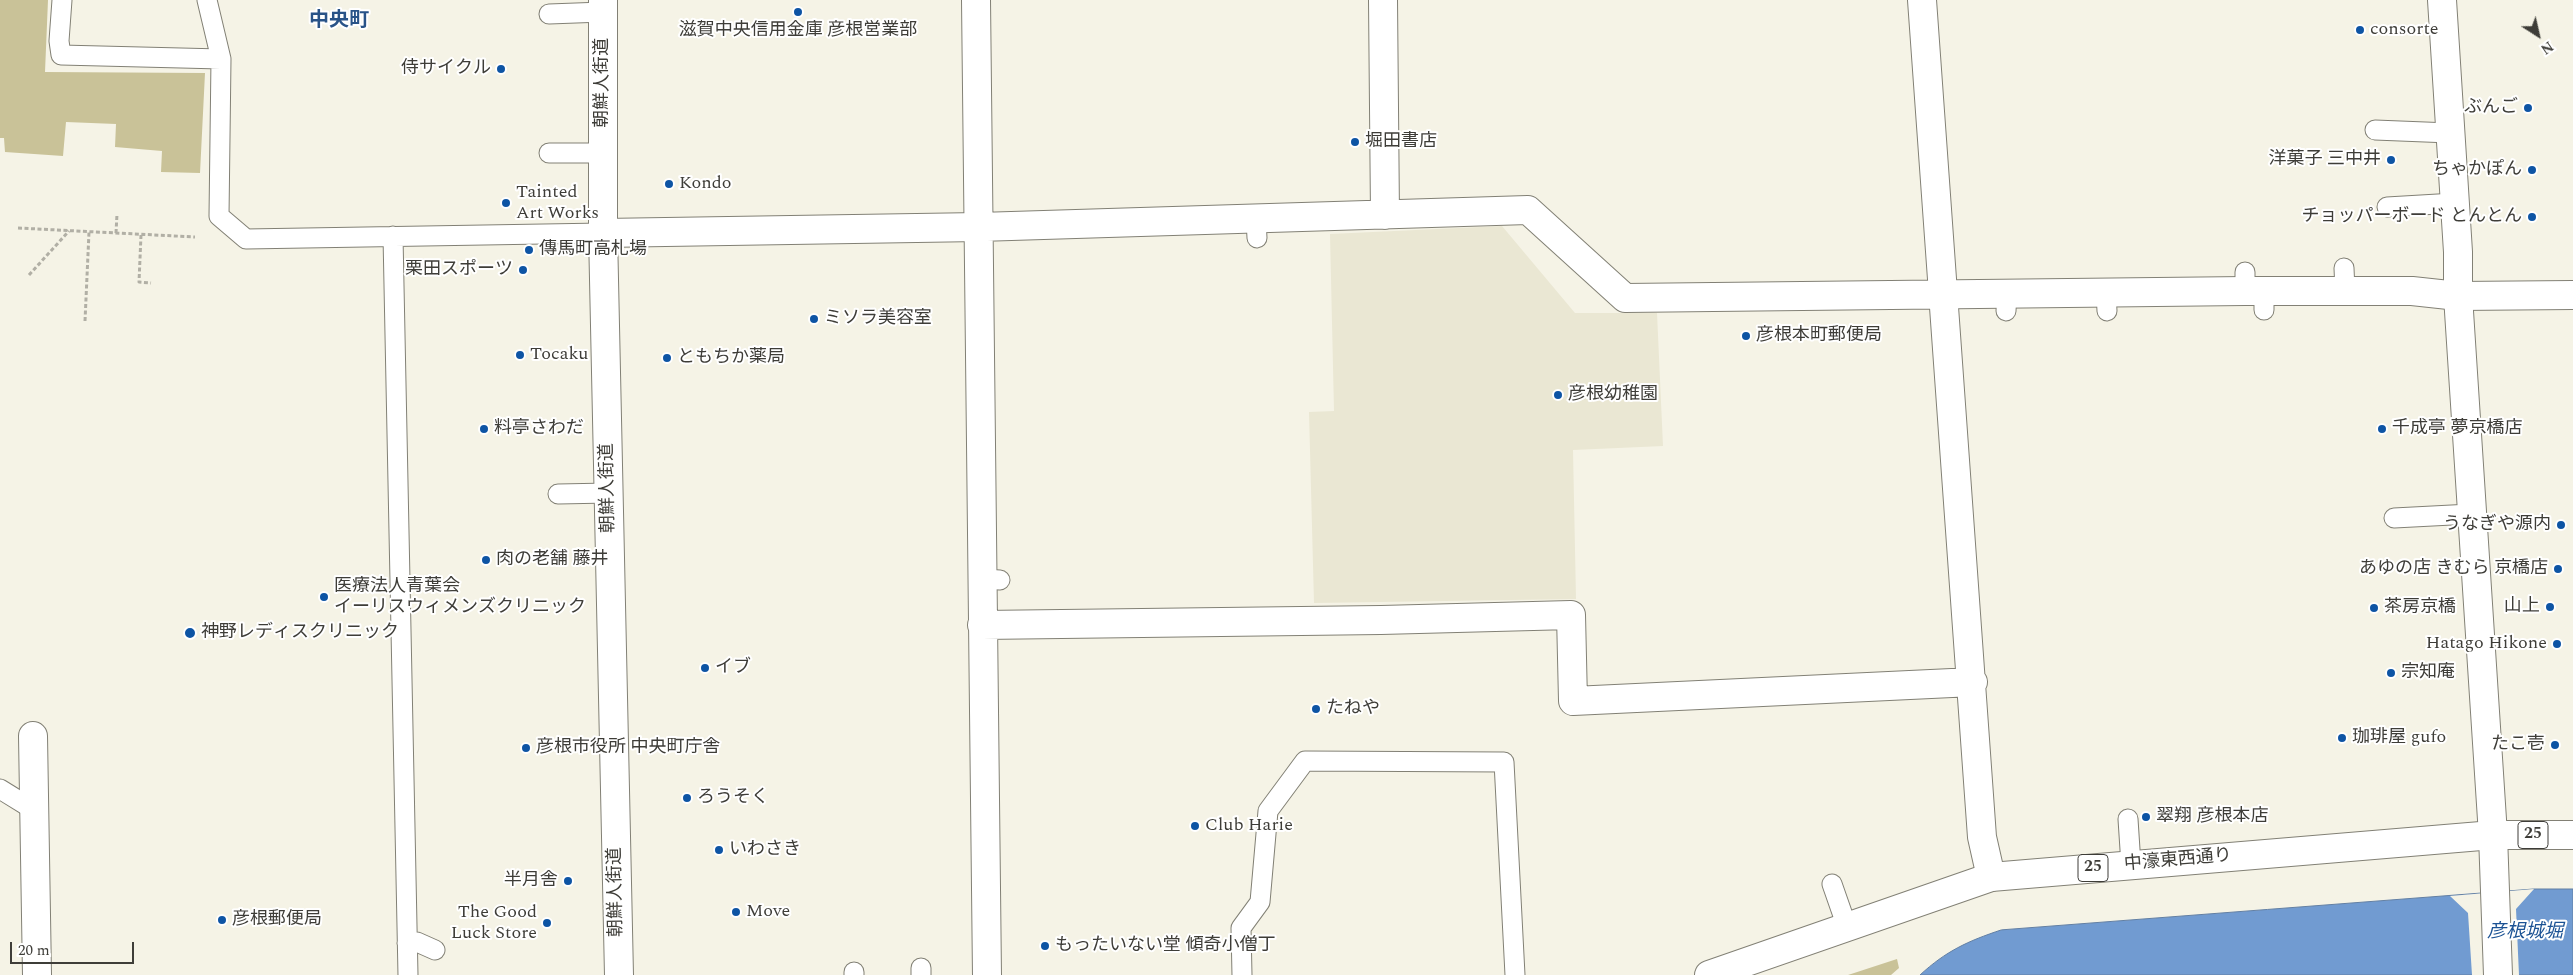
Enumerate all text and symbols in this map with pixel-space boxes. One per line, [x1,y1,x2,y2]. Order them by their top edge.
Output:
marker: 滋賀中央信用金庫 彦根営業部 [792,6,804,18]
district label: 中央町 [309,10,369,34]
north arrow [2513,10,2563,60]
place label: consorte [2370,19,2439,41]
place label: 滋賀中央信用金庫 彦根営業部 [679,20,917,42]
marker: consorte [2354,24,2366,36]
text: N [2536,36,2558,60]
street label: 朝鮮人街道 [592,38,614,128]
place label: 侍サイクル [401,58,491,80]
marker: 侍サイクル [495,63,507,75]
place label: ぶんご [2464,97,2518,119]
marker: ぶんご [2522,102,2534,114]
place label: 堀田書店 [1365,131,1437,153]
marker: 堀田書店 [1349,136,1361,148]
place label: 洋菓子 三中井 [2269,149,2381,171]
marker: 洋菓子 三中井 [2385,154,2397,166]
place label: ちゃかぽん [2432,159,2522,181]
marker: ちゃかぽん [2526,164,2538,176]
place label: Kondo [679,173,732,195]
marker: Kondo [663,178,675,190]
place label: Tainted Art Works [516,182,599,224]
marker: Tainted Art Works [500,197,512,209]
place label: チョッパーボード とんとん [2302,206,2522,228]
marker: チョッパーボード とんとん [2526,211,2538,223]
place label: 傳馬町高札場 [539,239,647,261]
marker: 傳馬町高札場 [523,244,535,256]
place label: 栗田スポーツ [405,259,513,281]
marker: 栗田スポーツ [517,264,529,276]
place label: ミソラ美容室 [824,308,932,330]
marker: ミソラ美容室 [808,313,820,325]
place label: 彦根本町郵便局 [1756,325,1882,347]
marker: 彦根本町郵便局 [1740,330,1752,342]
place label: Tocaku [530,344,588,366]
place label: ともちか薬局 [677,347,785,369]
marker: Tocaku [514,349,526,361]
marker: ともちか薬局 [661,352,673,364]
place label: 彦根幼稚園 [1568,384,1658,406]
marker: 彦根幼稚園 [1552,389,1564,401]
place label: 料亭さわだ [494,418,584,440]
place label: 千成亭 夢京橋店 [2392,418,2522,440]
marker: 料亭さわだ [478,423,490,435]
marker: 千成亭 夢京橋店 [2376,423,2388,435]
street label: 朝鮮人街道 [597,443,621,533]
place label: うなぎや源内 [2443,514,2551,536]
marker: うなぎや源内 [2555,519,2567,531]
place label: 肉の老舗 藤井 [496,549,608,571]
marker: 肉の老舗 藤井 [480,554,492,566]
place label: あゆの店 きむら 京橋店 [2359,558,2548,580]
marker: あゆの店 きむら 京橋店 [2552,563,2564,575]
place label: 医療法人青葉会 イーリスウィメンズクリニック [334,576,586,618]
marker: 医療法人青葉会 イーリスウィメンズクリニック [318,591,330,603]
place label: 山上 [2504,596,2540,618]
place label: 茶房京橋 [2384,597,2456,619]
marker: 山上 [2544,601,2556,613]
marker: 茶房京橋 [2368,602,2380,614]
place label: 神野レディスクリニック [201,622,399,644]
marker: 神野レディスクリニック [183,626,197,640]
place label: Hatago Hikone [2426,633,2547,655]
marker: Hatago Hikone [2551,638,2563,650]
place label: イブ [715,657,751,679]
marker: イブ [699,662,711,674]
place label: 宗知庵 [2401,662,2455,684]
marker: 宗知庵 [2385,667,2397,679]
place label: たねや [1326,698,1380,720]
marker: たねや [1310,703,1322,715]
place label: 珈琲屋 gufo [2352,727,2446,749]
marker: 珈琲屋 gufo [2336,732,2348,744]
place label: たこ壱 [2491,734,2545,756]
place label: 彦根市役所 中央町庁舎 [536,737,720,759]
marker: たこ壱 [2549,739,2561,751]
marker: 彦根市役所 中央町庁舎 [520,742,532,754]
place label: ろうそく [697,787,769,809]
marker: ろうそく [681,792,693,804]
place label: 翠翔 彦根本店 [2156,806,2268,828]
marker: 翠翔 彦根本店 [2140,811,2152,823]
place label: Club Harie [1205,815,1293,837]
marker: Club Harie [1189,820,1201,832]
road number: 25 [2518,822,2548,848]
place label: いわさき [729,839,801,861]
marker: いわさき [713,844,725,856]
street label: 中濠東西通り [2123,846,2233,876]
street label: 朝鮮人街道 [605,847,629,937]
road number: 25 [2078,854,2108,881]
place label: 半月舎 [504,870,558,892]
marker: 半月舎 [562,875,574,887]
place label: Move [746,901,790,923]
place label: The Good Luck Store [451,902,537,944]
marker: Move [730,906,742,918]
place label: 彦根郵便局 [232,909,322,931]
marker: 彦根郵便局 [216,914,228,926]
marker: The Good Luck Store [541,917,553,929]
water label: 彦根城堀 [2487,922,2563,944]
scale bar [12,932,136,964]
place label: もったいない堂 傾奇小僧丁 [1055,935,1275,957]
text: 20 m [18,939,50,962]
marker: もったいない堂 傾奇小僧丁 [1039,940,1051,952]

